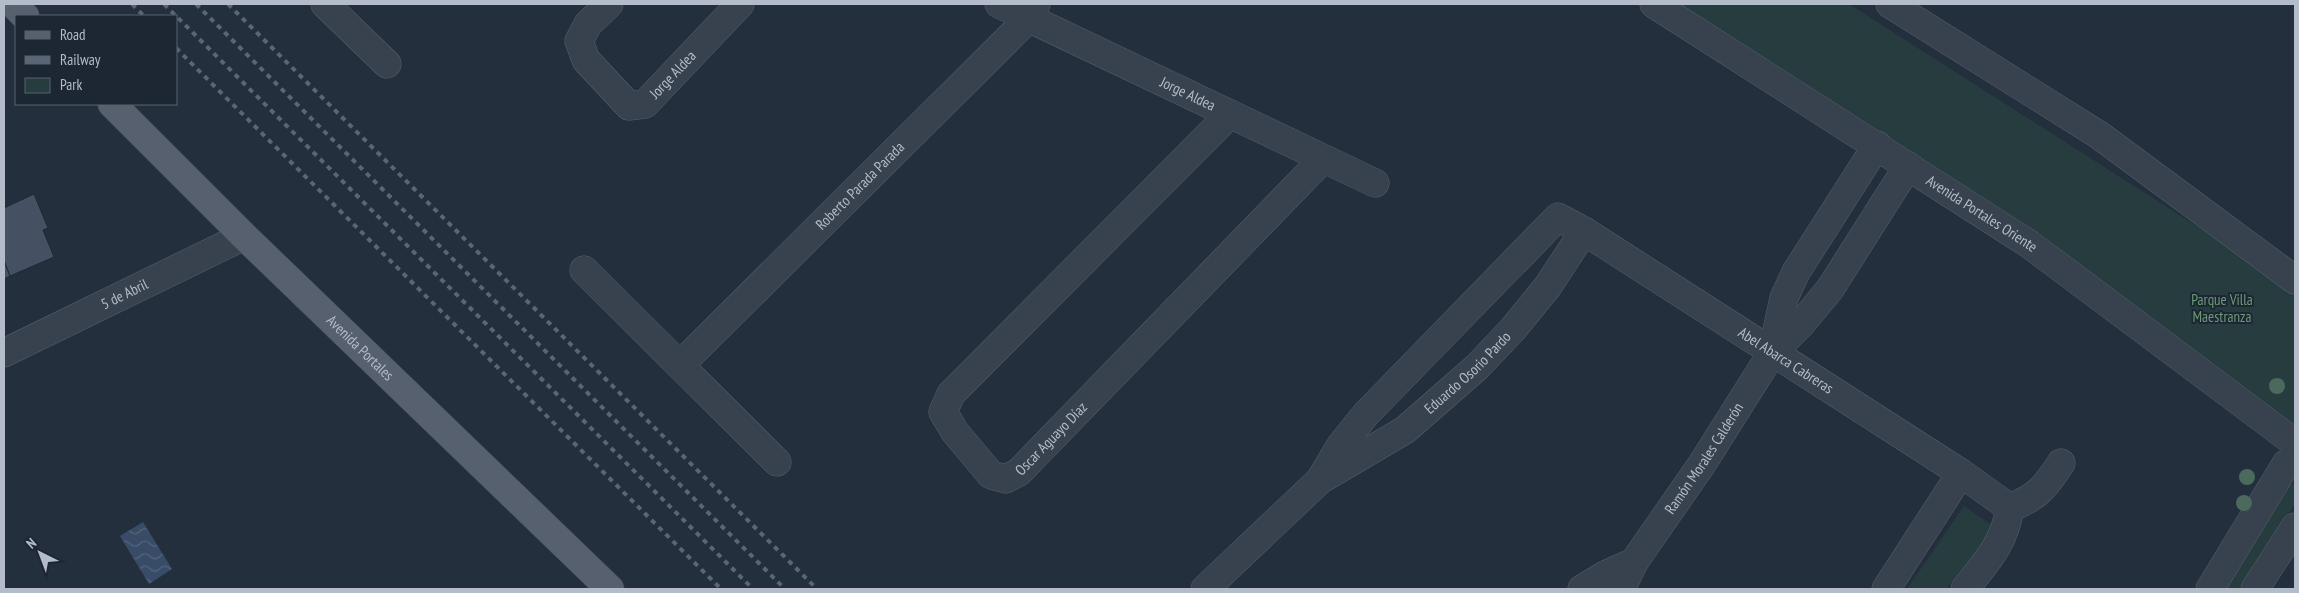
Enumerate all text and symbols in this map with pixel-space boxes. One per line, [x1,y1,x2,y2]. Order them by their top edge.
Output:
legend [15,15,178,105]
text: Road [60,25,86,44]
street label: Jorge Aldea [645,46,700,103]
text: Railway [60,50,101,69]
street label: Jorge Aldea [1156,72,1219,115]
text: Park [60,75,82,94]
street label: Roberto Parada Parada [811,137,908,234]
street label: Avenida Portales Oriente [1923,171,2041,256]
street label: 5 de Abril [98,274,151,313]
park label: Parque Villa Maestranza [2191,290,2253,326]
street label: Avenida Portales [323,311,398,384]
street label: Abel Abarca Cabreras [1735,323,1837,398]
street label: Eduardo Osorio Pardo [1420,327,1515,418]
street label: Oscar Aguayo Díaz [1011,398,1091,479]
street label: Ramón Morales Calderón [1660,399,1747,518]
north arrow [15,528,65,578]
text: N [22,534,40,553]

